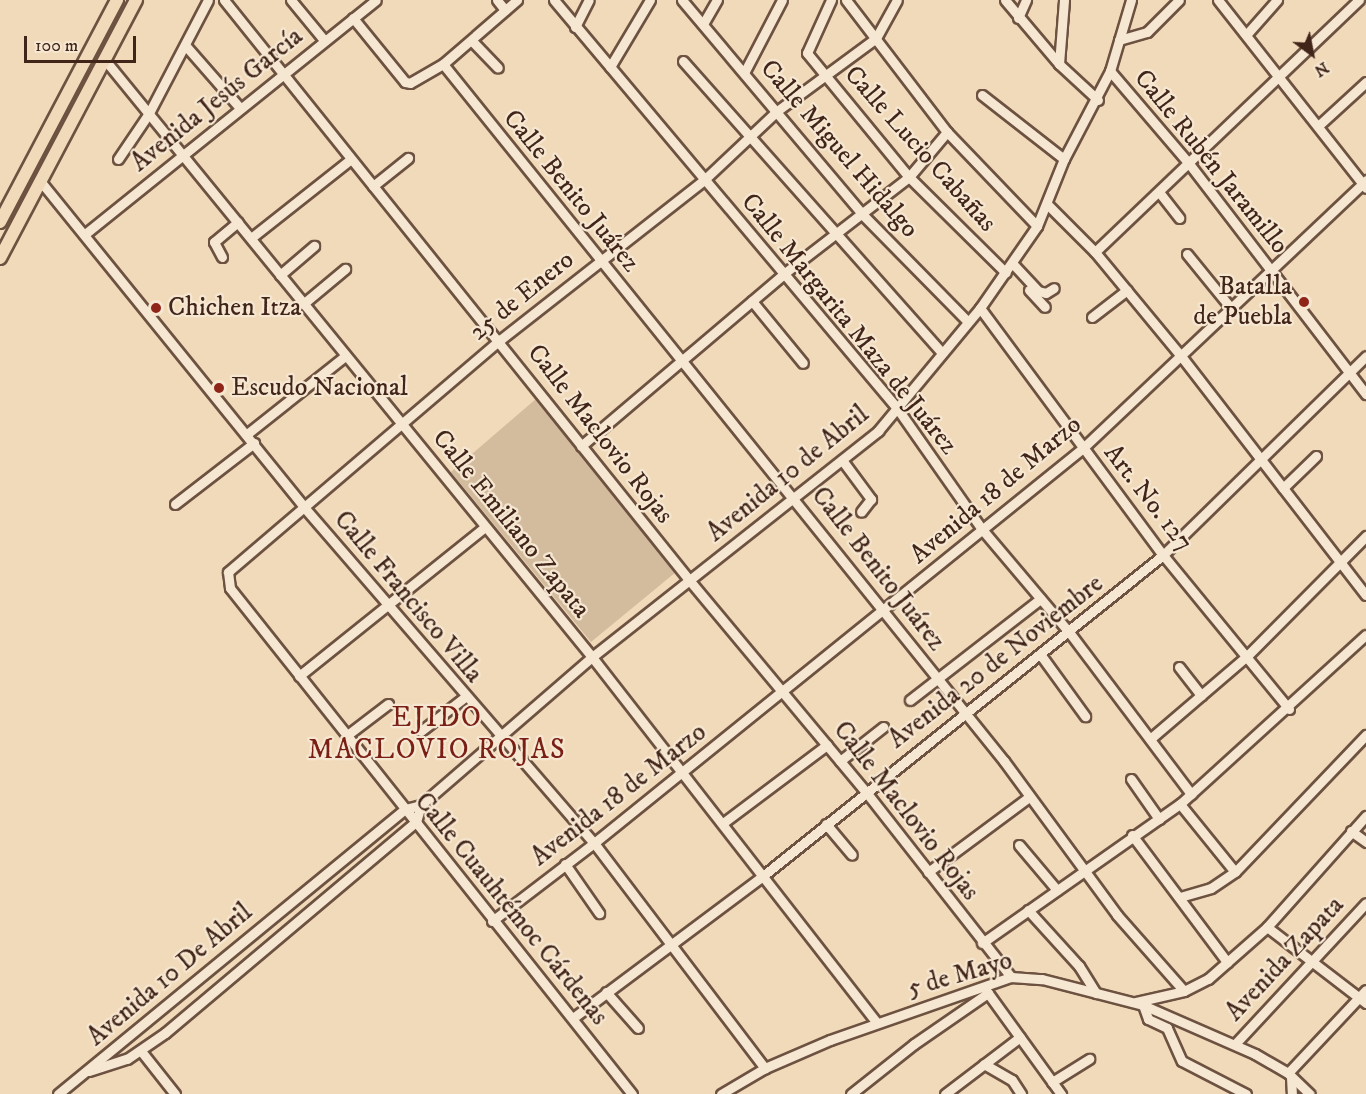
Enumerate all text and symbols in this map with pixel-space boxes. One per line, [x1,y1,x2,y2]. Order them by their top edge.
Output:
street label: Avenida Jesús García [125,21,309,179]
scale bar [27,24,140,62]
north arrow [1282,24,1342,84]
text: 100 m [35,35,78,57]
street label: Calle Miguel Hidalgo [753,54,925,244]
text: N [1311,57,1332,81]
street label: Calle Lucio Cabañas [837,60,1003,238]
street label: Calle Rubén Jaramillo [1127,64,1295,260]
street label: Calle Benito Juárez [496,104,646,278]
street label: Calle Margarita Maza de Juárez [734,187,964,461]
street label: 25 de Enero [463,244,581,348]
place label: Batalla de Puebla [1193,271,1292,332]
place label: Chichen Itza [168,292,301,324]
marker: Batalla de Puebla [1297,295,1311,309]
marker: Chichen Itza [149,301,163,315]
street label: Calle Maclovio Rojas [520,338,680,530]
place label: Escudo Nacional [231,372,408,404]
marker: Escudo Nacional [212,381,226,395]
street label: Avenida 10 de Abril [701,399,875,549]
street label: Avenida 18 de Marzo [904,409,1088,571]
street label: Calle Emiliano Zapata [425,424,597,624]
street label: Art. No. 127 [1097,438,1199,558]
street label: Calle Benito Juárez [804,481,952,657]
street label: Calle Francisco Villa [327,505,489,689]
street label: Avenida 20 de Noviembre [882,568,1110,756]
district label: EJIDO MACLOVIO ROJAS [308,701,566,767]
street label: Calle Maclovio Rojas [826,715,986,907]
street label: Avenida 18 de Marzo [525,717,713,873]
street label: Calle Cuauhtémoc Cárdenas [408,786,614,1032]
street label: Avenida Zapata [1219,890,1351,1028]
street label: Avenida 10 De Abril [81,897,259,1053]
street label: 5 de Mayo [904,945,1016,1005]

